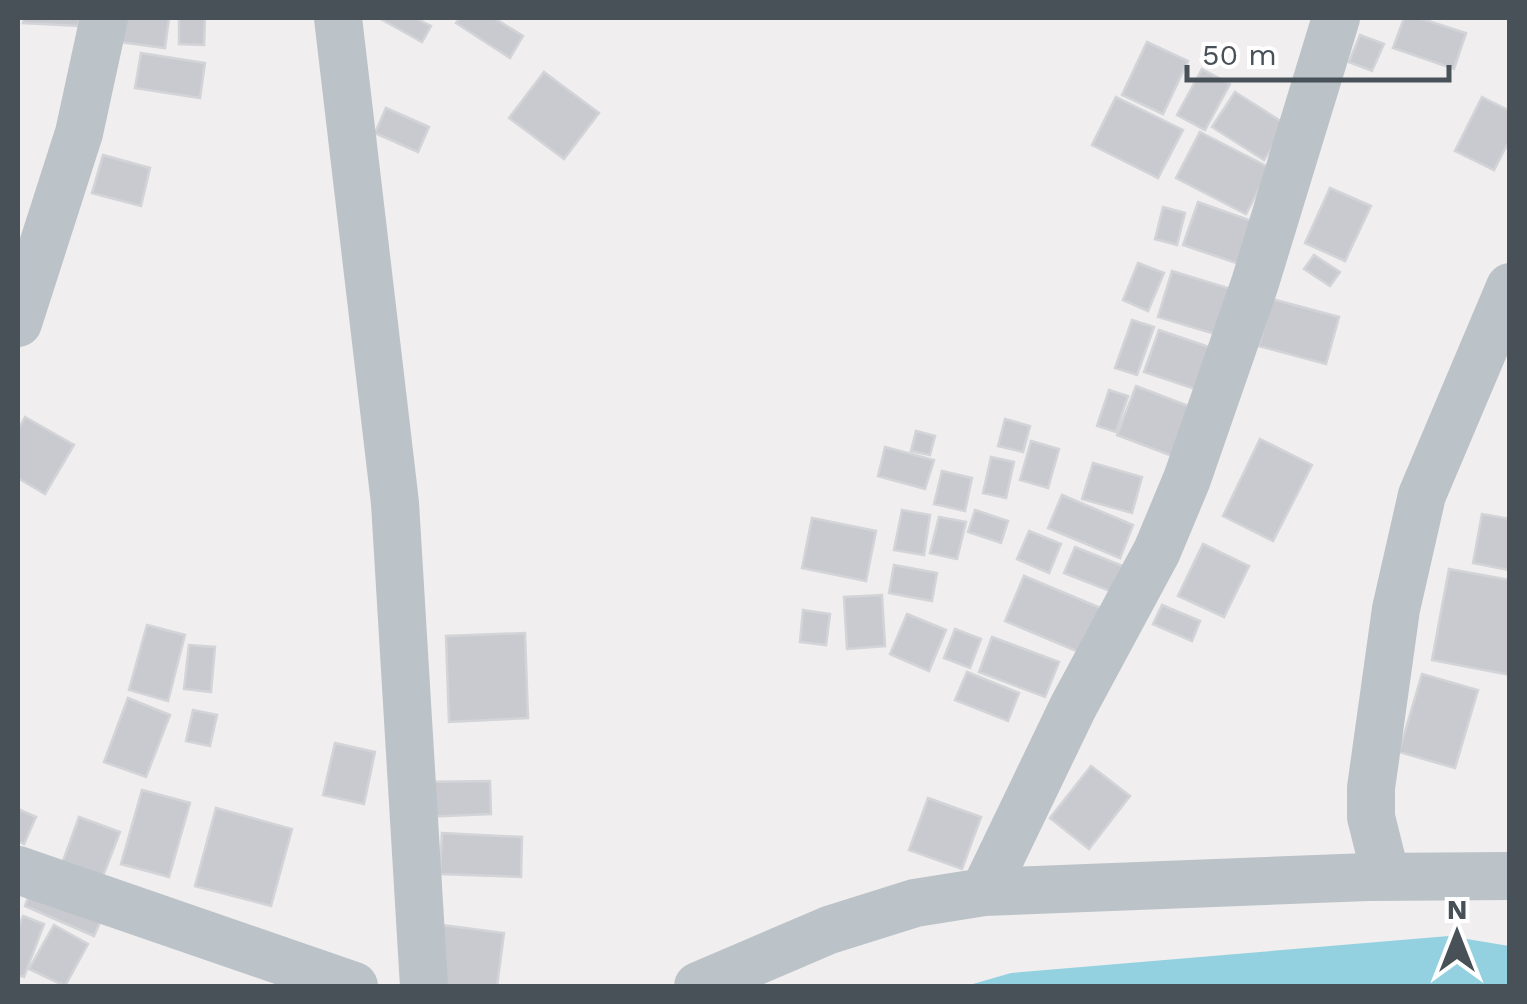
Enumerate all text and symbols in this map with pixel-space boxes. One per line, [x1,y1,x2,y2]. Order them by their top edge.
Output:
scale bar [1187,20,1450,82]
text: 50 m [1202,37,1277,72]
north arrow [1407,884,1507,984]
text: N [1447,893,1467,926]

